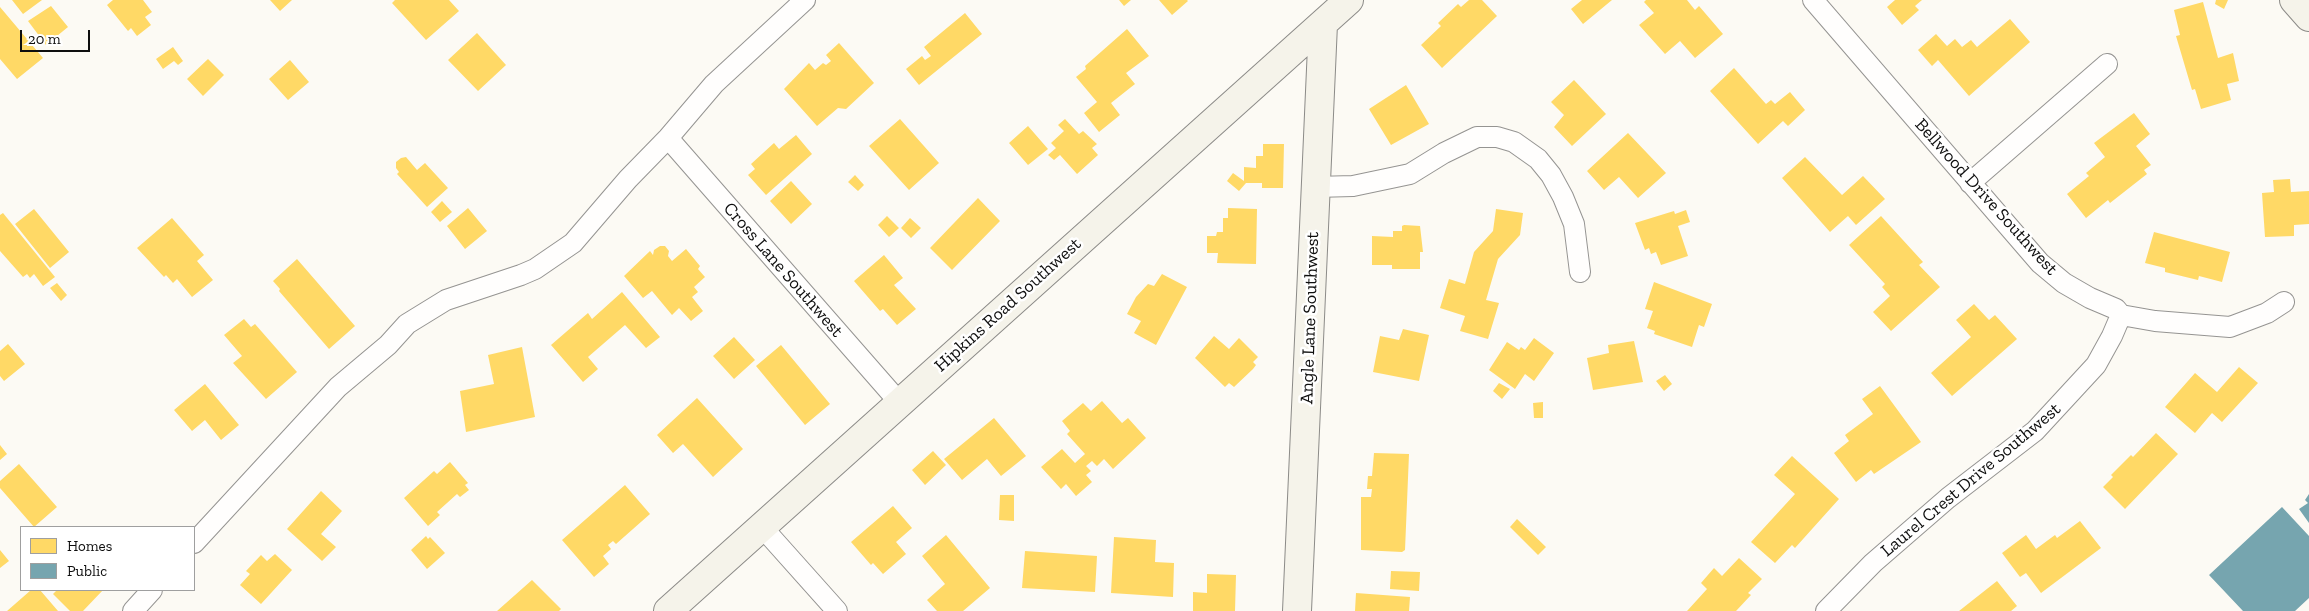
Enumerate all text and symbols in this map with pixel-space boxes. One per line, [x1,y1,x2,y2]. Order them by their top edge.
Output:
scale bar [22,20,92,52]
text: 20 m [28,30,61,48]
street label: Bellwood Drive Southwest [1910,114,2062,280]
street label: Cross Lane Southwest [719,198,847,342]
street label: Angle Lane Southwest [1296,231,1324,405]
street label: Hipkins Road Southwest [930,233,1086,377]
street label: Laurel Crest Drive Southwest [1877,398,2065,562]
legend [20,526,195,591]
text: Homes [67,537,112,555]
text: Public [67,562,107,580]

